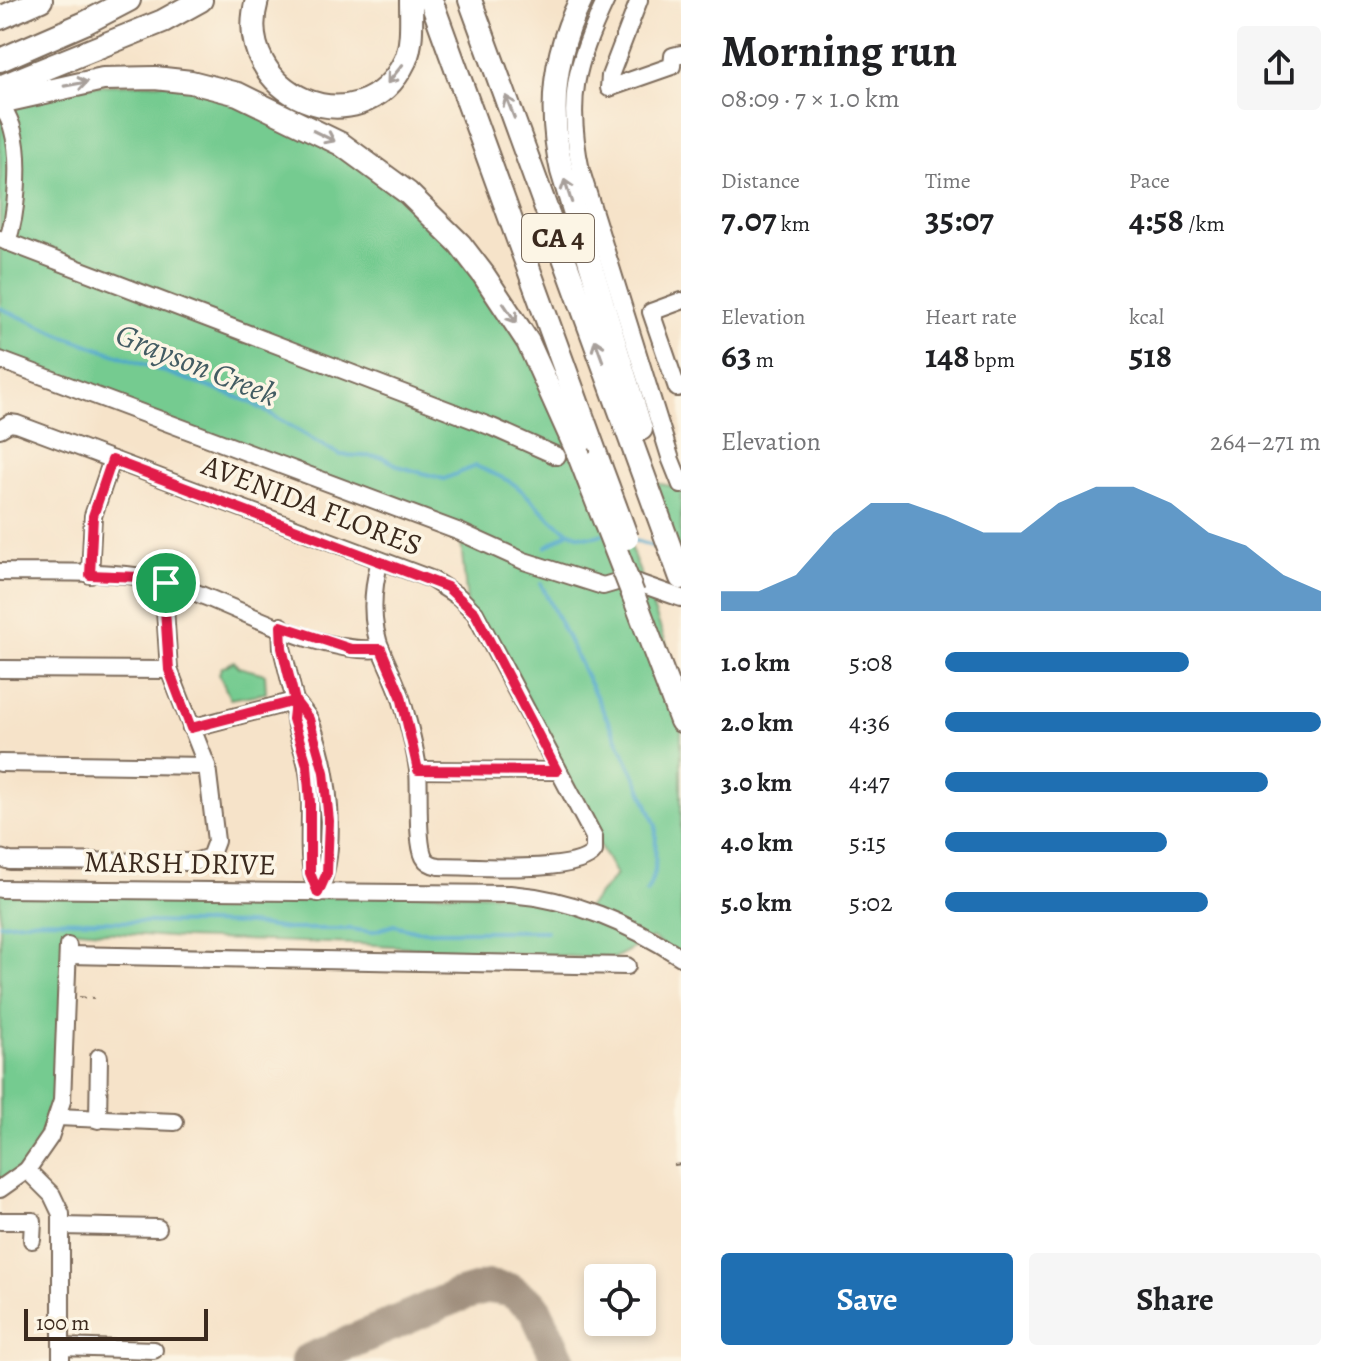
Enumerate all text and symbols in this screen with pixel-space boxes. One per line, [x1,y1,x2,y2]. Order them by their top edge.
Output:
text: Morning run [721,21,957,81]
button: share [1237,26,1321,110]
one-way arrow [386,63,404,84]
one-way arrow [63,75,88,90]
text: 08:09 · 7 × 1.0 km [721,81,900,116]
one-way arrow [502,95,516,120]
one-way arrow [311,129,335,144]
text: Distance [721,166,800,196]
text: Time [925,166,971,196]
text: Pace [1129,166,1170,196]
one-way arrow [560,179,575,205]
text: 7.07 [721,196,777,243]
text: 35:07 [925,196,994,243]
text: 4:58 [1129,196,1184,243]
text: km [777,209,810,239]
text: /km [1184,209,1225,239]
road number: CA 4 [522,214,594,262]
one-way arrow [502,301,518,323]
text: Elevation [721,302,805,332]
text: Heart rate [925,302,1017,332]
text: kcal [1129,302,1164,332]
water label: Grayson Creek [109,312,285,416]
text: 63 [721,332,752,379]
text: 148 [925,332,969,379]
text: 518 [1129,332,1172,379]
one-way arrow [590,339,605,364]
text: m [752,345,774,375]
text: bpm [969,345,1015,375]
text: Elevation [721,424,821,459]
text: 264–271 m [1210,424,1321,459]
street label: AVENIDA FLORES [195,444,428,565]
pin [132,549,200,617]
icon: arrive [144,561,188,605]
text: 1.0 km [721,645,790,680]
text: 5:08 [849,645,893,680]
text: 2.0 km [721,705,794,740]
text: 4:36 [849,705,890,740]
text: 3.0 km [721,765,792,800]
text: 4:47 [849,765,890,800]
text: 4.0 km [721,825,793,860]
text: 5:15 [849,825,886,860]
street label: MARSH DRIVE [84,841,276,885]
text: 5.0 km [721,885,792,920]
text: 5:02 [849,885,893,920]
button: Save [721,1253,1013,1345]
button: Share [1029,1253,1321,1345]
map controls [584,1264,656,1336]
button: locate [584,1264,656,1336]
scale bar [24,1305,208,1341]
text: 100 m [36,1308,90,1338]

